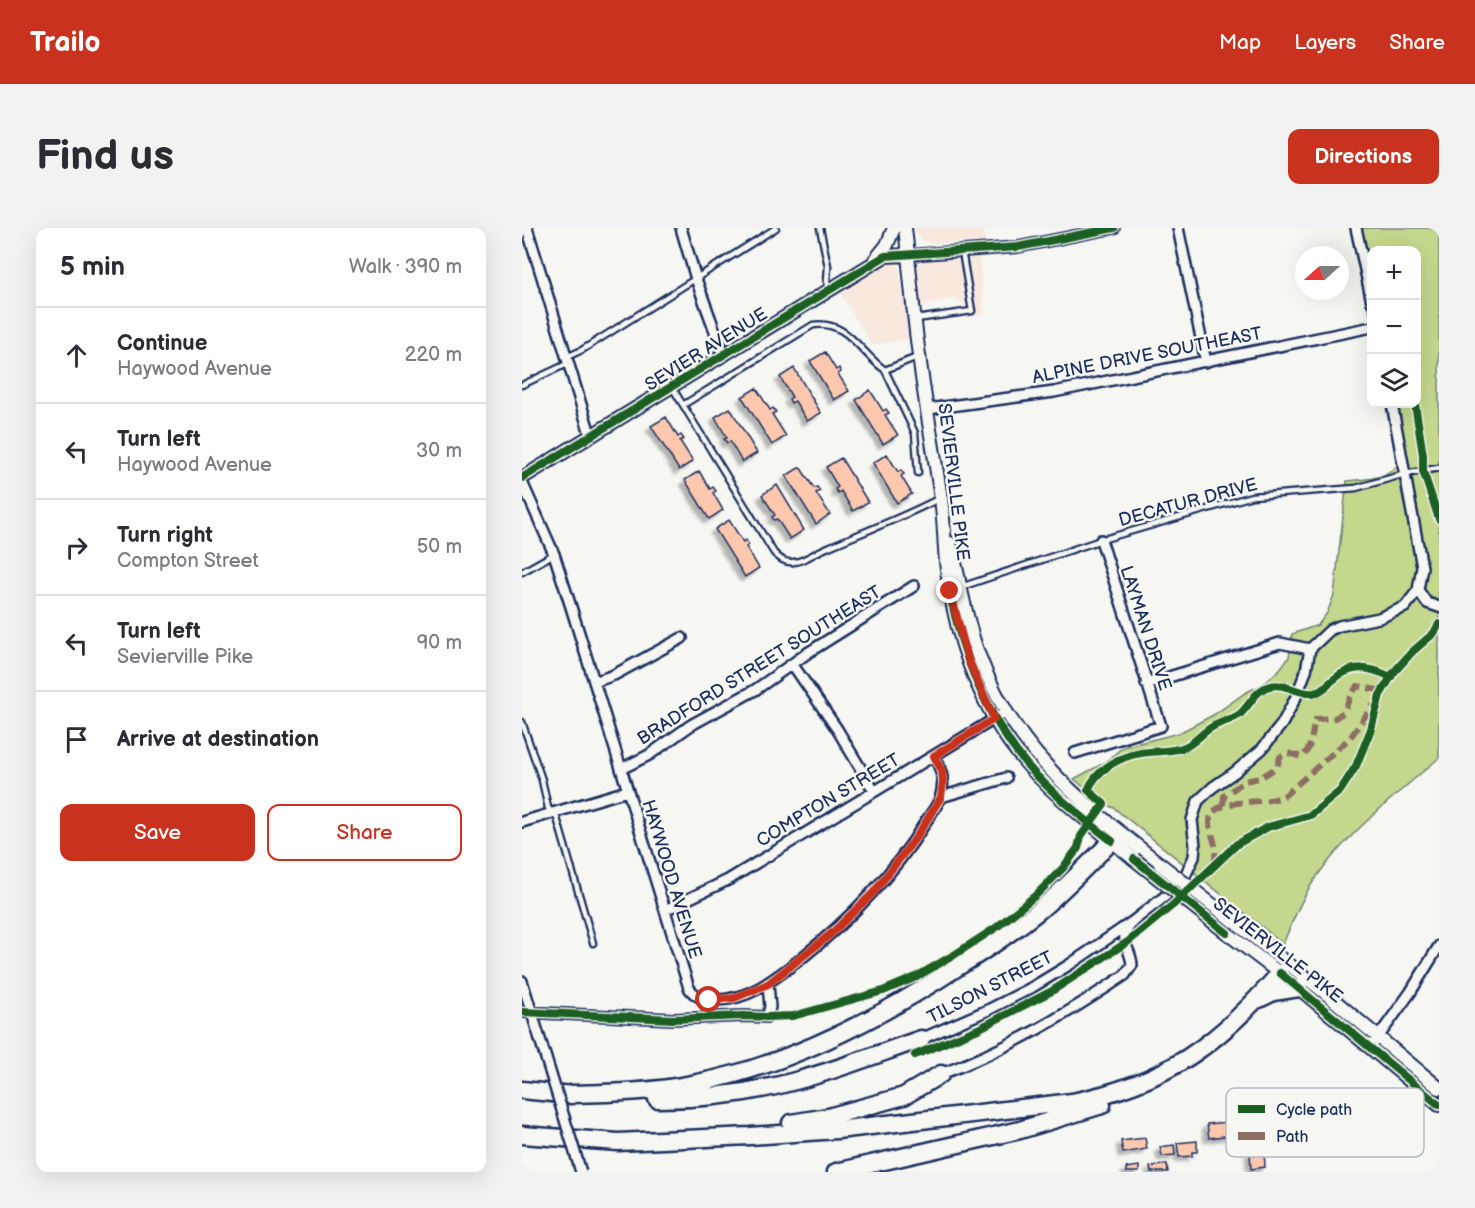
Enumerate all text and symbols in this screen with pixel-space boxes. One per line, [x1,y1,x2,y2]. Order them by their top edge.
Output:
text: Trailo [30,26,101,59]
text: Map [1219,30,1261,55]
text: Layers [1294,30,1356,55]
text: Share [1389,30,1445,55]
button: Directions [1288,129,1439,184]
text: Find us [36,131,174,182]
north arrow [1295,246,1349,300]
map controls [1367,246,1421,408]
button: + [1367,246,1421,300]
text: 5 min [60,252,125,283]
text: Walk · 390 m [349,255,462,279]
button: − [1367,300,1421,354]
street label: SEVIER AVENUE [641,303,771,395]
street label: ALPINE DRIVE SOUTHEAST [1030,323,1264,388]
text: Continue [117,330,207,357]
icon: ahead [60,339,93,372]
text: 220 m [405,343,462,367]
button: layers [1367,354,1421,408]
text: Haywood Avenue [117,357,272,381]
street label: SEVIERVILLE PIKE [933,402,974,562]
text: Turn left [117,426,201,453]
icon: left [60,435,93,468]
text: 30 m [416,439,462,463]
text: Haywood Avenue [117,453,272,477]
street label: DECATUR DRIVE [1116,474,1260,531]
text: Turn right [117,522,213,549]
icon: right [60,531,93,564]
text: 50 m [417,535,462,559]
text: Compton Street [117,549,259,573]
street label: LAYMAN DRIVE [1116,563,1176,693]
route end [936,577,962,603]
street label: BRADFORD STREET SOUTHEAST [634,581,885,749]
text: Turn left [117,618,201,645]
icon: left [60,627,93,660]
text: 90 m [417,631,462,655]
text: Sevierville Pike [117,645,253,669]
icon: arrive [60,723,93,756]
text: Arrive at destination [117,726,319,753]
street label: COMPTON STREET [753,749,904,852]
street label: HAYWOOD AVENUE [637,797,706,961]
button: Save [60,804,255,861]
button: Share [267,804,462,861]
street label: SEVIERVILLE PIKE [1209,893,1347,1008]
street label: TILSON STREET [924,947,1057,1028]
route start [695,986,721,1012]
legend [1226,1088,1424,1157]
text: Cycle path [1276,1101,1352,1120]
text: Path [1276,1128,1308,1147]

